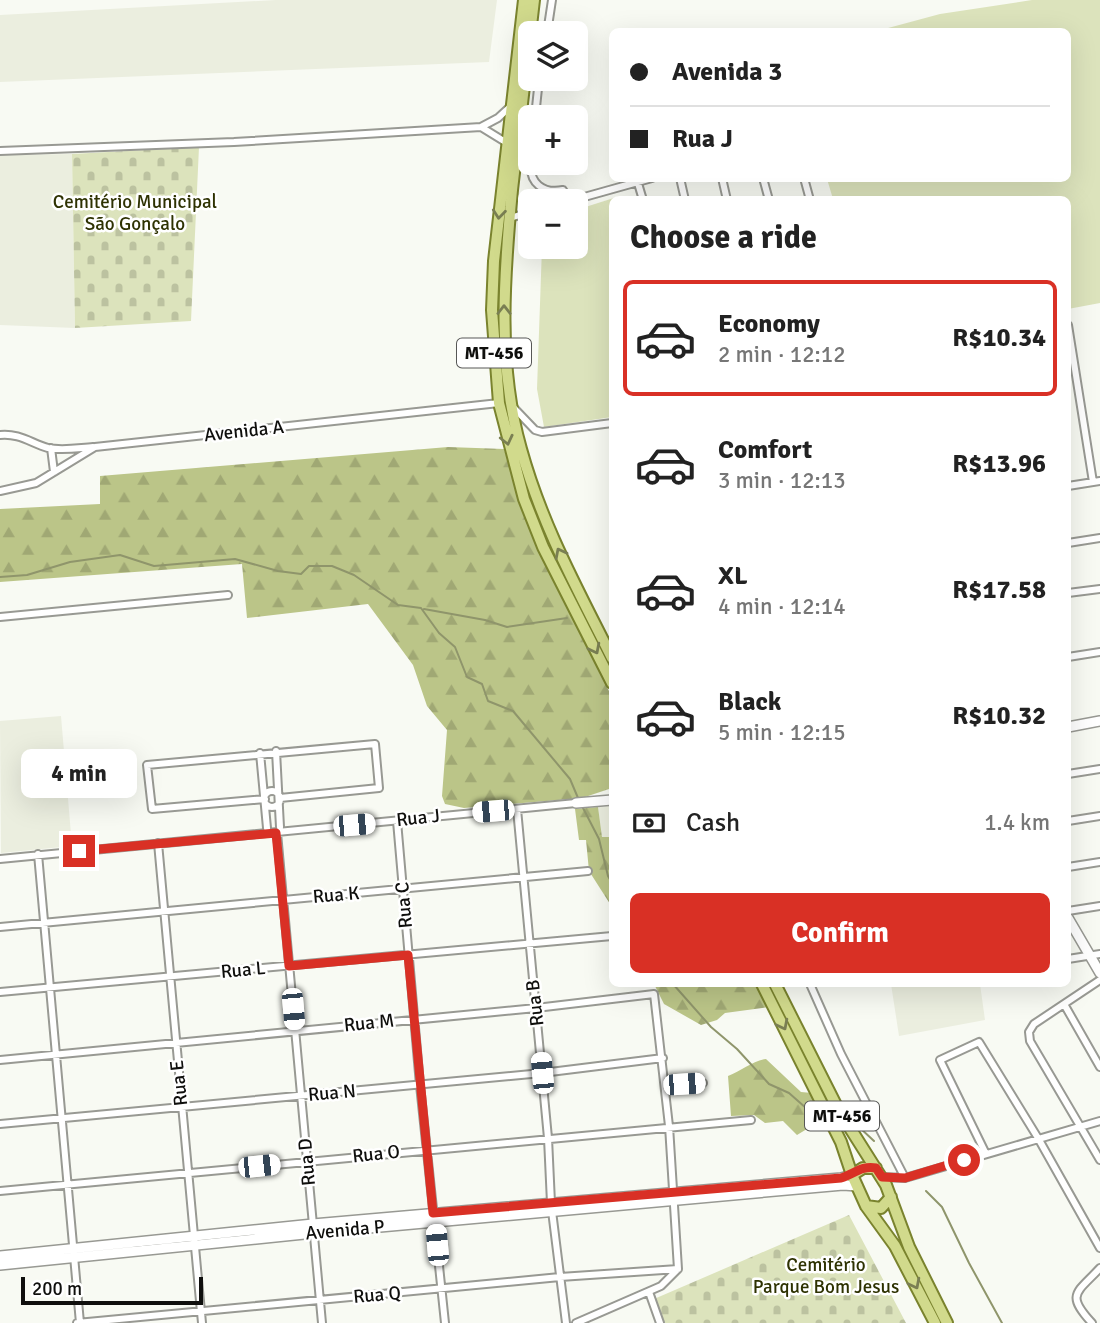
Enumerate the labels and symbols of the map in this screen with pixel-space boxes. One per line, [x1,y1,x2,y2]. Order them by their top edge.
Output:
park label: Cemitério Municipal São Gonçalo [53,190,217,236]
one-way arrow [492,209,507,220]
one-way arrow [496,304,512,315]
road number: MT-456 [457,338,531,368]
street label: Avenida A [203,415,286,447]
one-way arrow [499,434,513,446]
one-way arrow [554,548,568,560]
one-way arrow [586,642,600,654]
callout: 4 min [21,750,137,798]
car [472,799,515,823]
street label: Rua J [395,804,441,832]
car [333,813,376,837]
route end [63,835,95,867]
street label: Rua K [312,881,361,909]
street label: Rua C [390,881,418,929]
street label: Rua L [220,956,267,984]
street label: Rua B [521,979,549,1027]
car [281,987,306,1031]
street label: Rua M [343,1008,395,1038]
one-way arrow [774,1018,788,1030]
car [530,1051,555,1095]
street label: Rua E [165,1059,193,1107]
car [663,1072,706,1096]
street label: Rua N [307,1079,357,1107]
road number: MT-456 [805,1101,879,1130]
street label: Rua D [293,1137,321,1187]
street label: Rua O [351,1140,401,1168]
route start [948,1144,980,1176]
car [238,1153,281,1179]
street label: Avenida P [304,1215,386,1245]
car [425,1223,450,1267]
park label: Cemitério Parque Bom Jesus [753,1253,899,1299]
scale bar [21,1274,203,1306]
one-way arrow [907,1277,921,1289]
street label: Rua Q [352,1281,402,1309]

